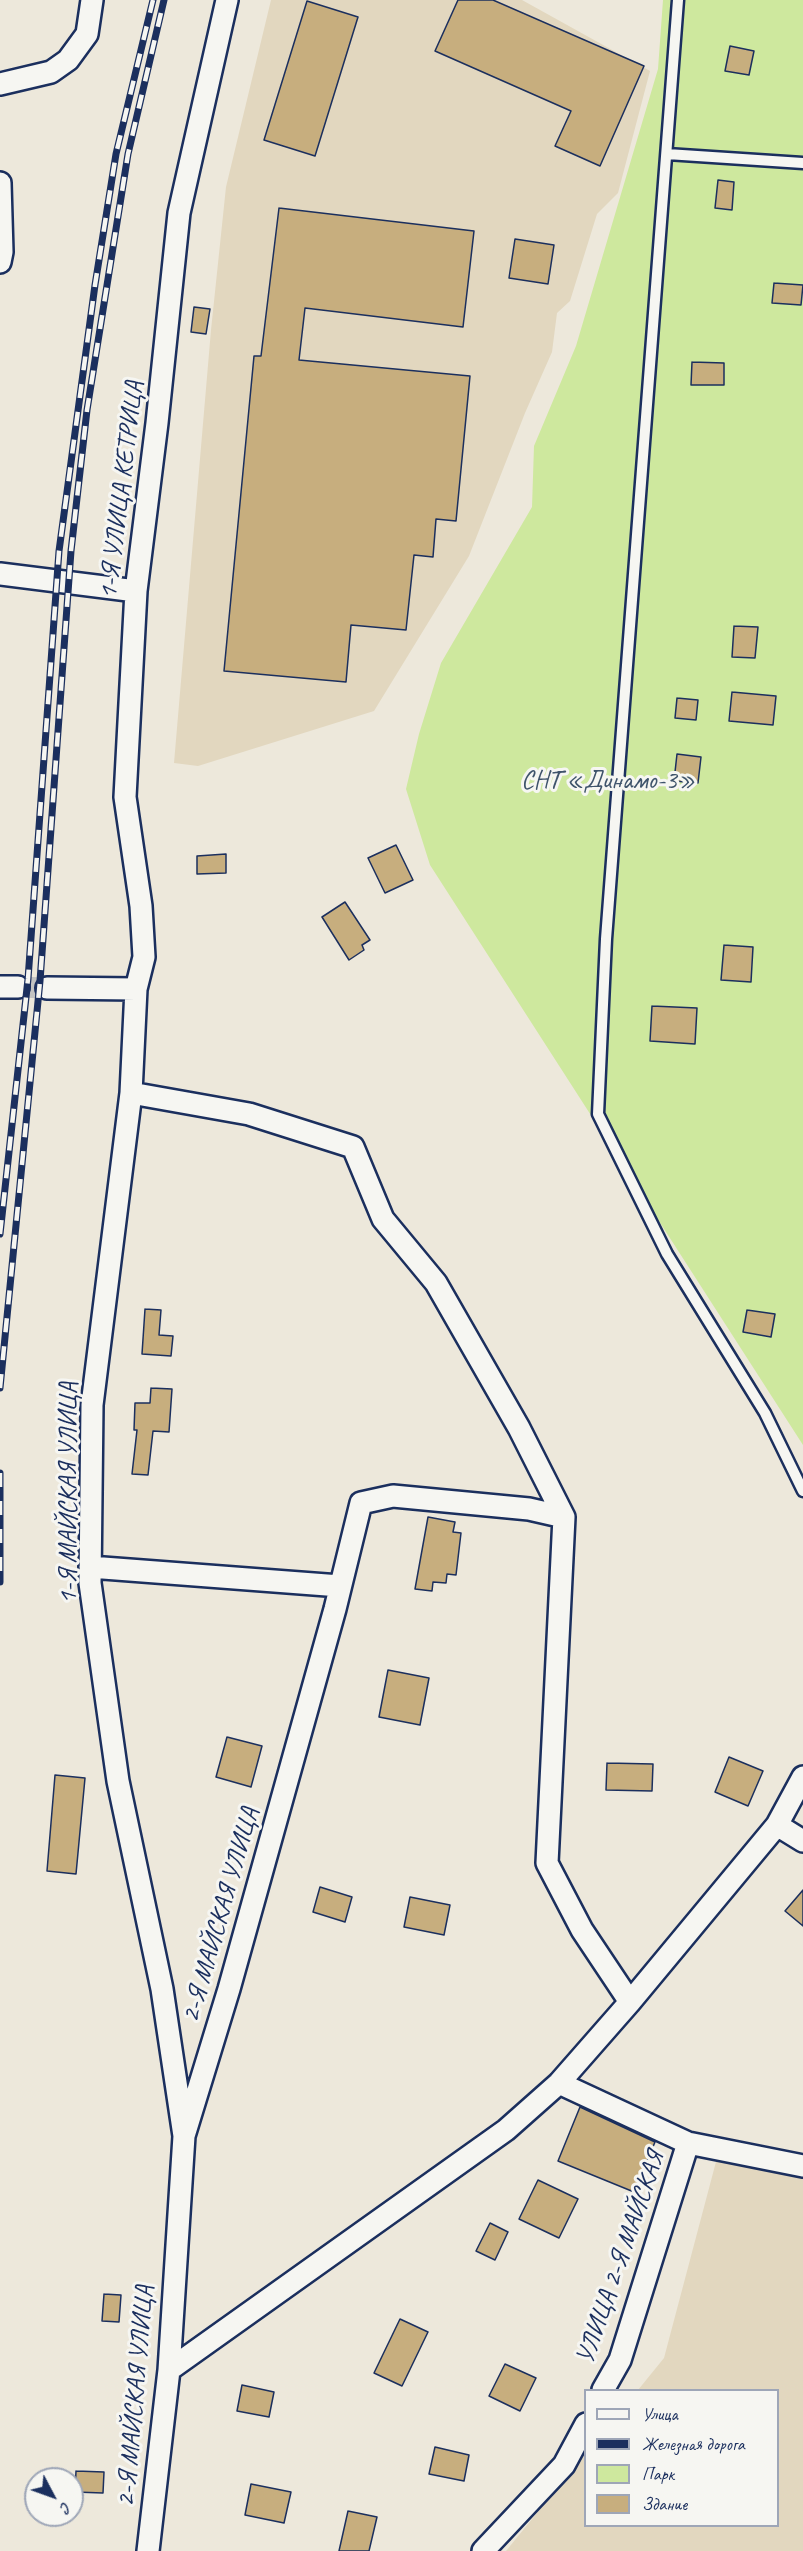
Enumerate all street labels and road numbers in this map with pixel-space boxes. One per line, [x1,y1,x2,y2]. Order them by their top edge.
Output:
street label: 1-Я УЛИЦА КЕТРИЦА [93,379,151,601]
street label: 1-Я МАЙСКАЯ УЛИЦА [53,1382,85,1604]
street label: 2-Я МАЙСКАЯ УЛИЦА [175,1804,267,2026]
street label: УЛИЦА 2-Я МАЙСКАЯ [570,2148,672,2368]
street label: 2-Я МАЙСКАЯ УЛИЦА [111,2284,161,2508]

